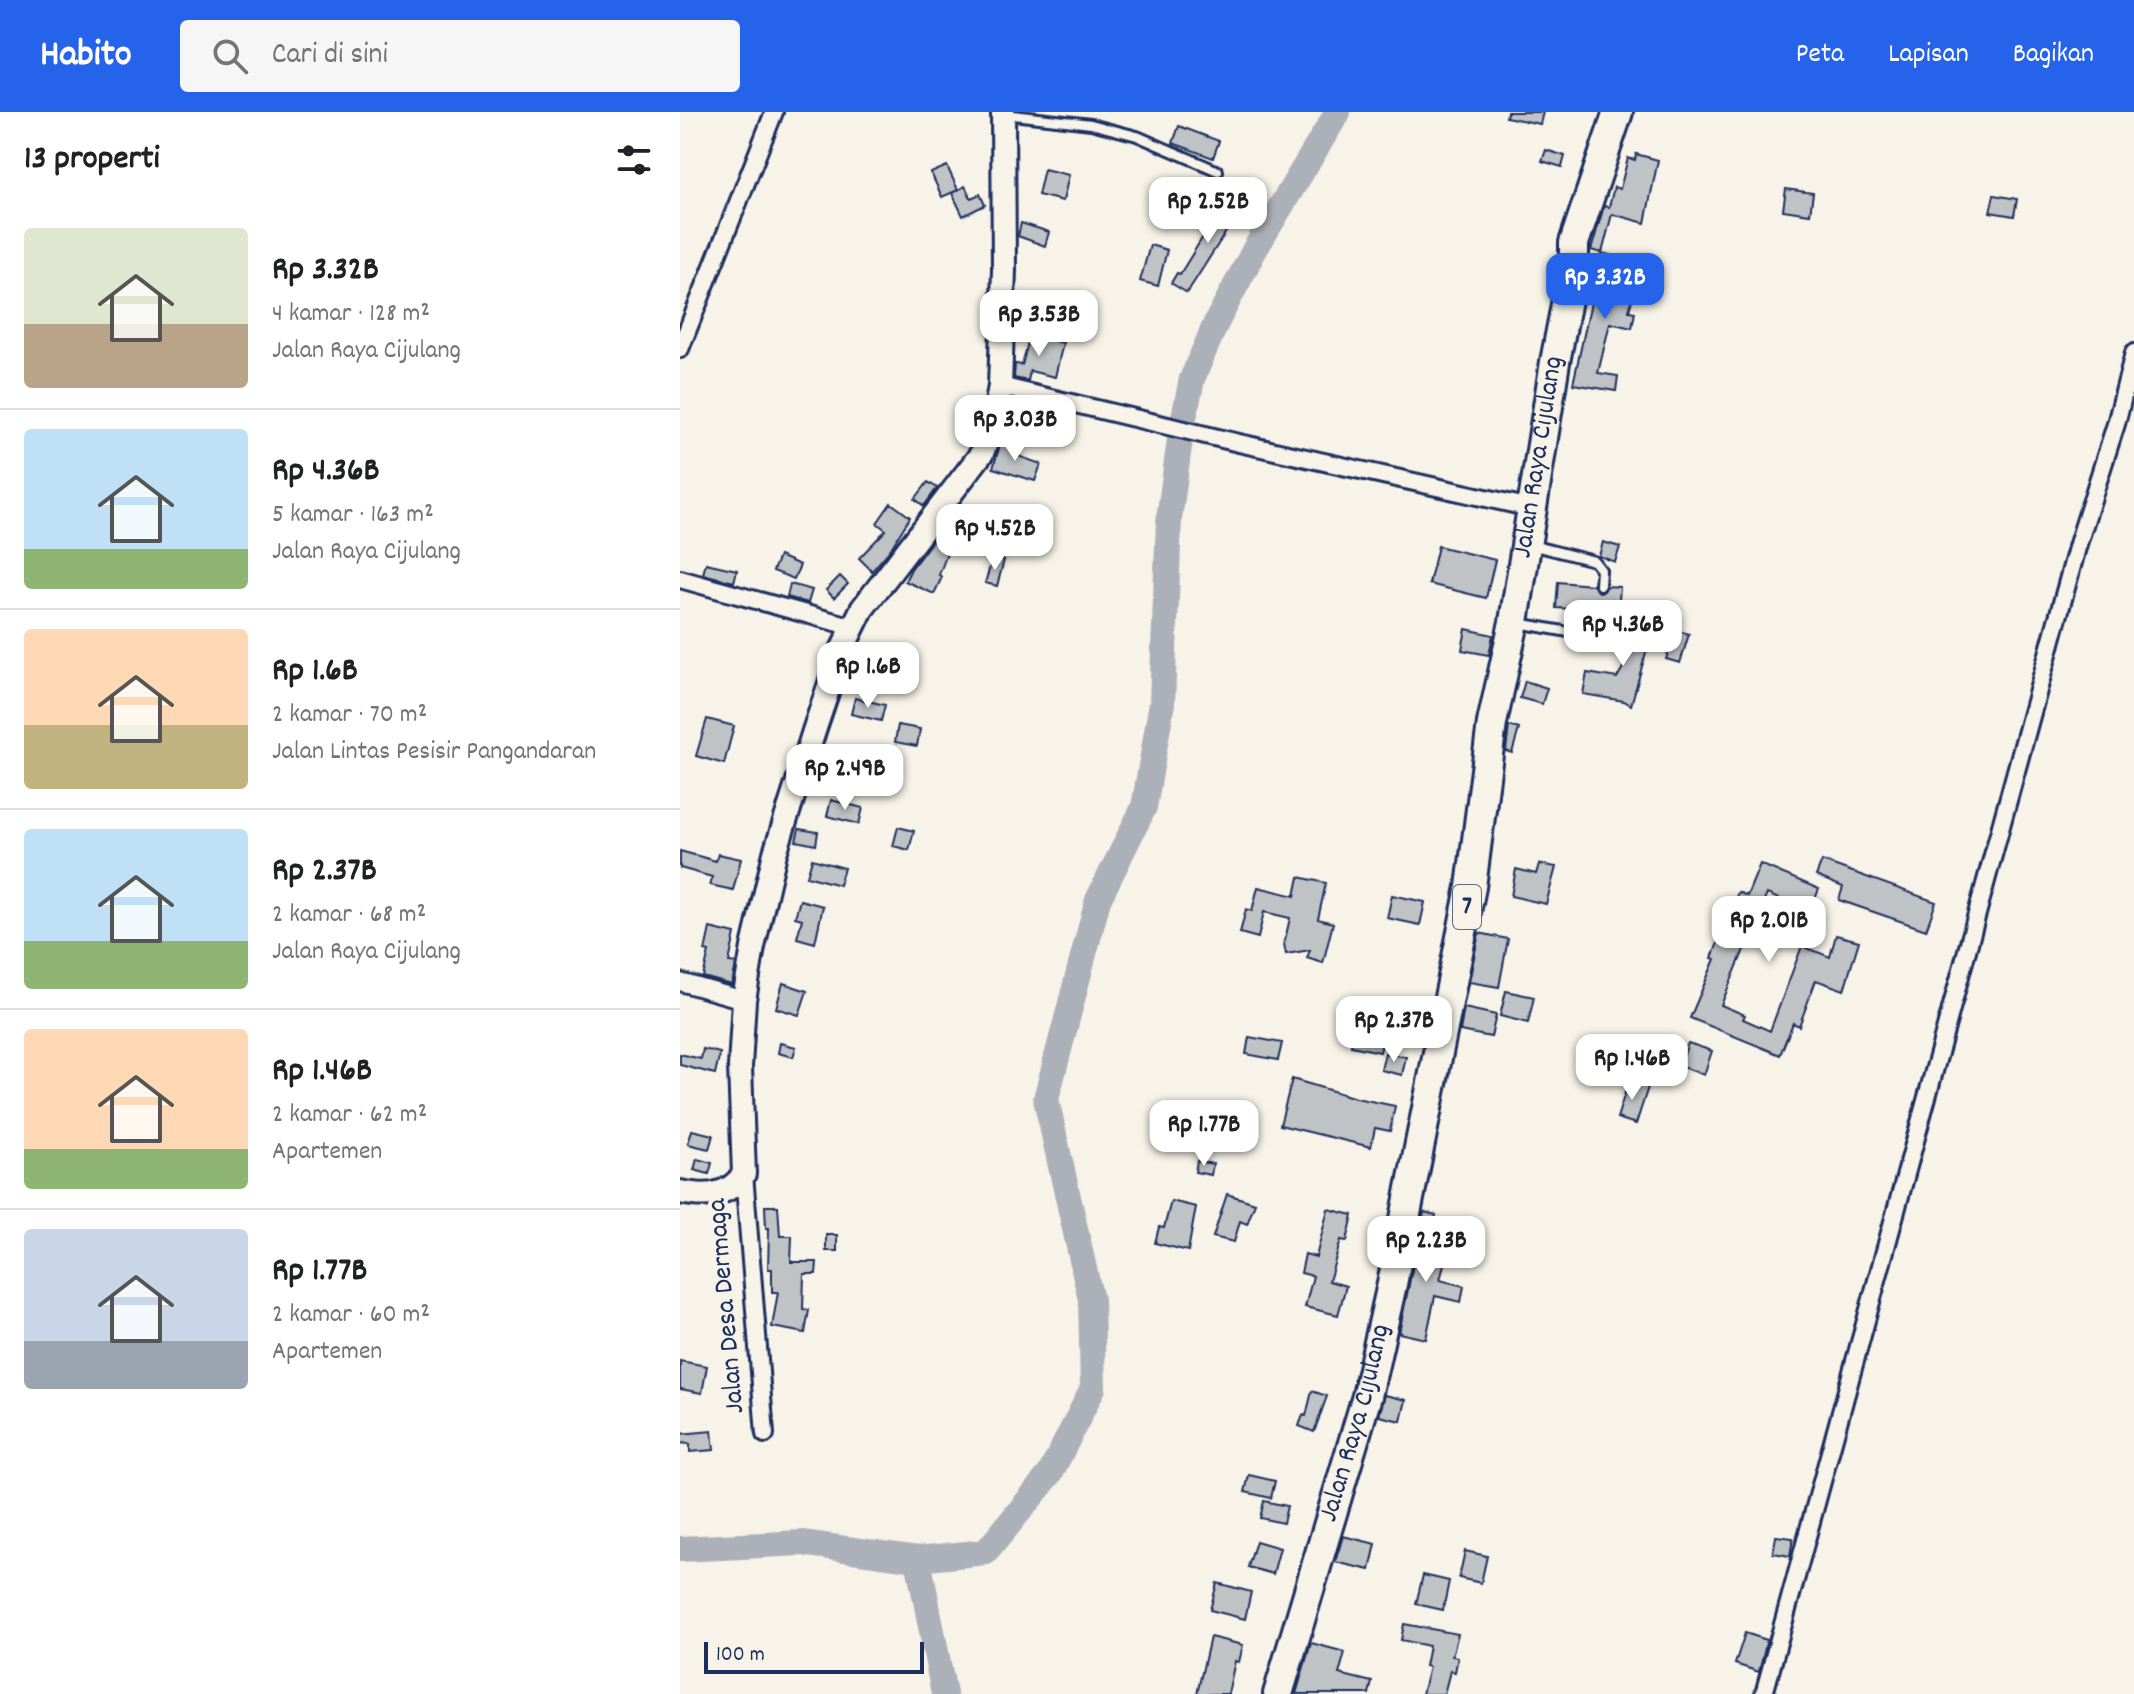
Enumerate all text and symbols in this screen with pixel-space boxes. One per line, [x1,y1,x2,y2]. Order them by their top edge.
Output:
search box [180,20,740,92]
text: Habito [40,29,132,84]
icon: search [208,34,252,78]
text: Cari di sini [272,35,388,78]
text: Peta [1796,36,1844,76]
text: Lapisan [1888,36,1969,76]
text: Bagikan [2013,36,2094,76]
text: 13 properti [24,136,160,185]
icon: filters [612,138,656,182]
pin: Rp 2.52B [1125,177,1291,245]
text: Rp 2.52B [1167,184,1249,221]
text: Rp 3.32B [272,247,379,296]
pin: Rp 3.32B [1522,253,1688,321]
icon: home [88,260,184,356]
text: Rp 3.32B [1564,260,1646,297]
pin: Rp 3.53B [956,290,1122,358]
text: 4 kamar · 128 m² [272,296,430,333]
text: Rp 3.53B [998,297,1080,334]
text: Jalan Raya Cijulang [272,333,461,370]
street label: Jalan Raya Cijulang [1504,354,1576,561]
pin: Rp 3.03B [932,395,1098,463]
text: Rp 3.03B [973,402,1057,439]
text: Rp 4.36B [272,448,380,497]
icon: home [88,461,184,557]
text: 5 kamar · 163 m² [272,497,434,534]
pin: Rp 4.52B [912,504,1078,572]
text: Rp 4.52B [954,511,1036,548]
text: Jalan Raya Cijulang [272,534,461,571]
pin: Rp 4.36B [1540,600,1706,668]
text: Rp 4.36B [1582,607,1664,644]
pin: Rp 1.6B [794,642,942,710]
text: Rp 1.6B [272,648,358,697]
text: Rp 1.6B [835,649,901,686]
icon: home [88,661,184,757]
text: 2 kamar · 70 m² [272,697,427,734]
text: Jalan Lintas Pesisir Pangandaran [272,734,596,771]
pin: Rp 2.49B [762,744,928,812]
text: Rp 2.49B [804,751,886,788]
text: Rp 2.37B [272,848,377,897]
icon: home [88,861,184,957]
road number: 7 [1453,885,1481,929]
pin: Rp 2.01B [1686,896,1852,964]
text: 2 kamar · 68 m² [272,897,426,934]
text: Rp 2.01B [1730,903,1808,940]
text: Jalan Raya Cijulang [272,934,461,971]
pin: Rp 2.37B [1311,996,1477,1064]
text: Rp 2.37B [1354,1003,1434,1040]
pin: Rp 1.46B [1549,1034,1715,1102]
text: Rp 1.46B [1594,1041,1670,1078]
text: Rp 1.46B [272,1048,372,1097]
icon: home [88,1061,184,1157]
text: 2 kamar · 62 m² [272,1097,427,1134]
pin: Rp 1.77B [1121,1100,1287,1168]
text: Rp 1.77B [1168,1107,1240,1144]
text: Apartemen [272,1134,382,1171]
street label: Jalan Desa Dermaga [699,1196,757,1415]
pin: Rp 2.23B [1343,1216,1509,1284]
text: Rp 2.23B [1385,1223,1467,1260]
text: Rp 1.77B [272,1248,367,1297]
icon: home [88,1261,184,1357]
text: 2 kamar · 60 m² [272,1297,430,1334]
street label: Jalan Raya Cijulang [1310,1321,1402,1527]
text: Apartemen [272,1334,382,1371]
scale bar [704,1638,924,1674]
text: 100 m [716,1640,765,1671]

